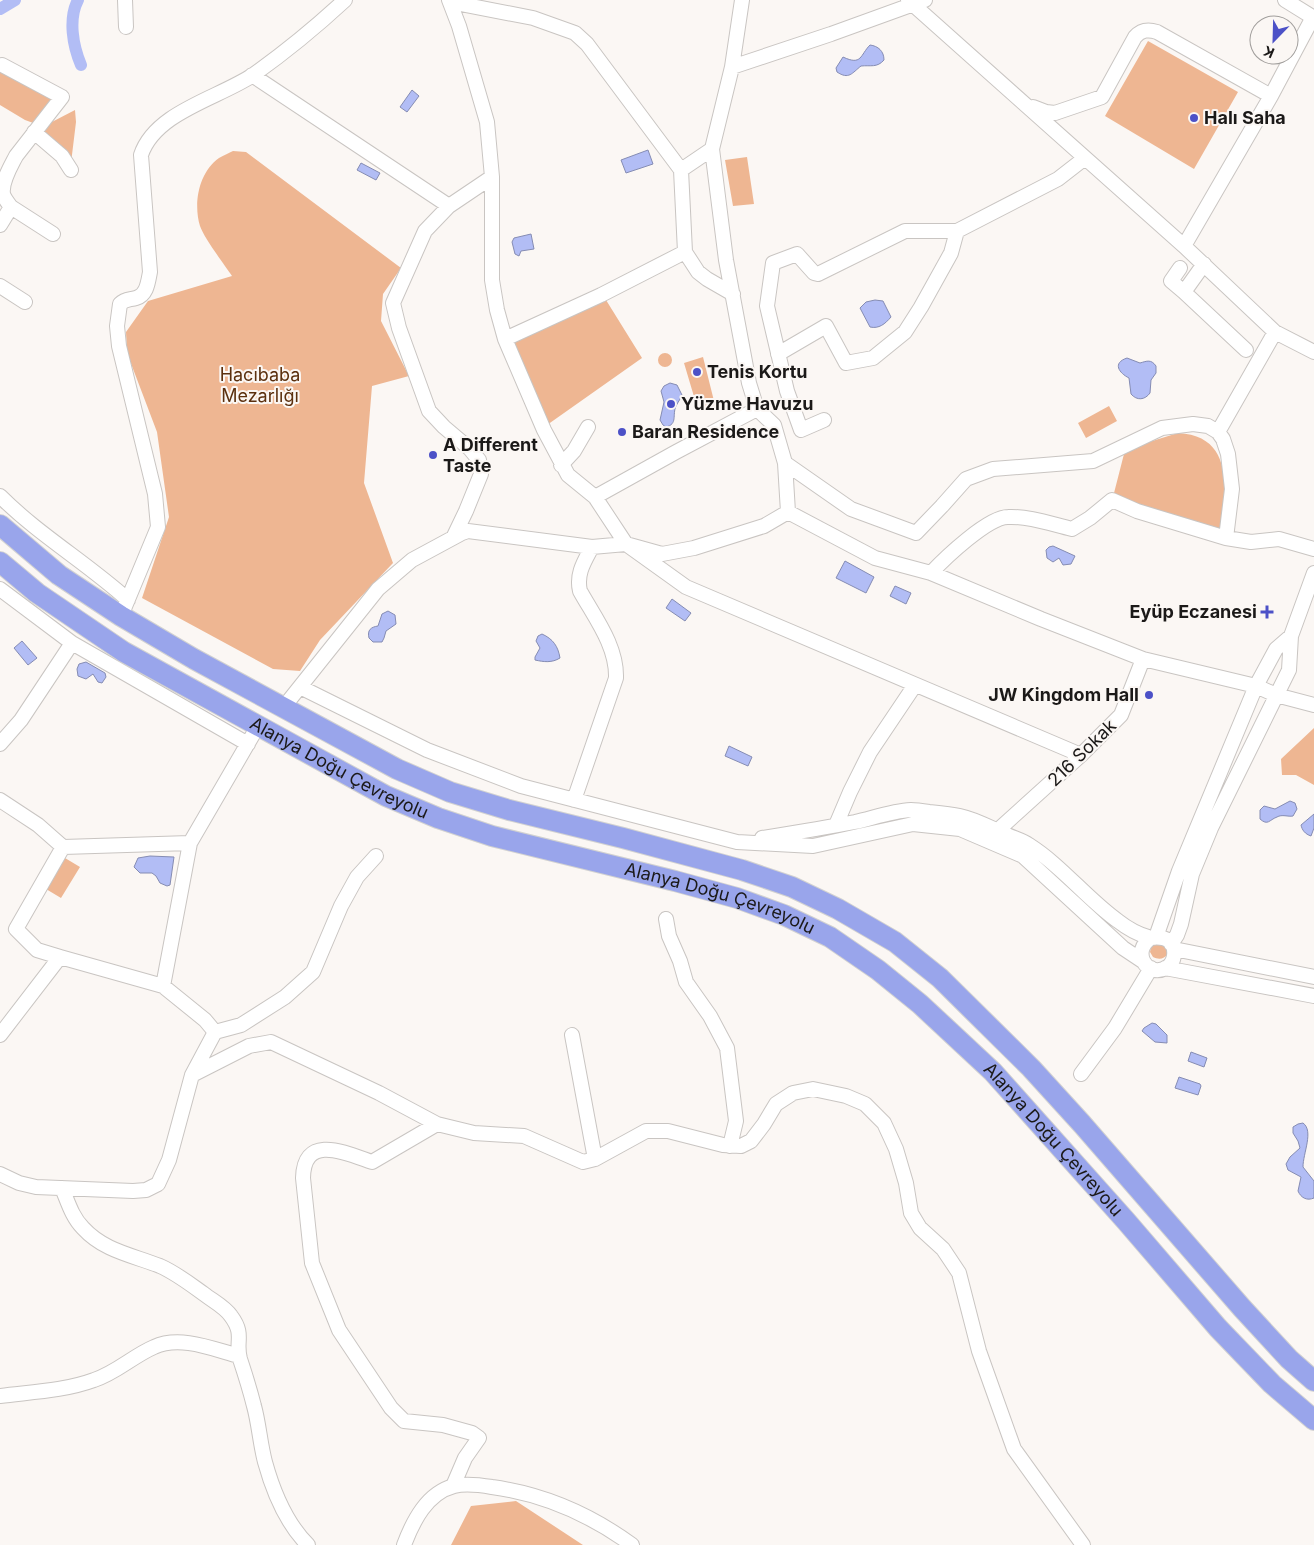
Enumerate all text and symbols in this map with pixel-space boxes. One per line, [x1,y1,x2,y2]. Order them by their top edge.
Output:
north arrow [1249,15,1299,65]
text: K [1261,43,1277,62]
place label: Halı Saha [1204,107,1286,128]
marker: Halı Saha [1188,112,1200,124]
place label: Tenis Kortu [707,361,808,382]
park label: Hacıbaba Mezarlığı [220,364,300,406]
marker: Tenis Kortu [691,366,703,378]
place label: Yüzme Havuzu [681,393,813,414]
marker: Yüzme Havuzu [665,398,677,410]
place label: Baran Residence [632,421,780,442]
marker: Baran Residence [616,426,628,438]
place label: A Different Taste [443,434,538,476]
marker: A Different Taste [427,449,439,461]
place label: Eyüp Eczanesi [1130,601,1257,622]
marker: Eyüp Eczanesi [1261,606,1273,618]
place label: JW Kingdom Hall [988,684,1139,705]
marker: JW Kingdom Hall [1143,689,1155,701]
street label: Alanya Doğu Çevreyolu [246,712,432,823]
street label: 216 Sokak [1043,715,1120,790]
street label: Alanya Doğu Çevreyolu [623,858,818,938]
street label: Alanya Doğu Çevreyolu [980,1058,1128,1220]

